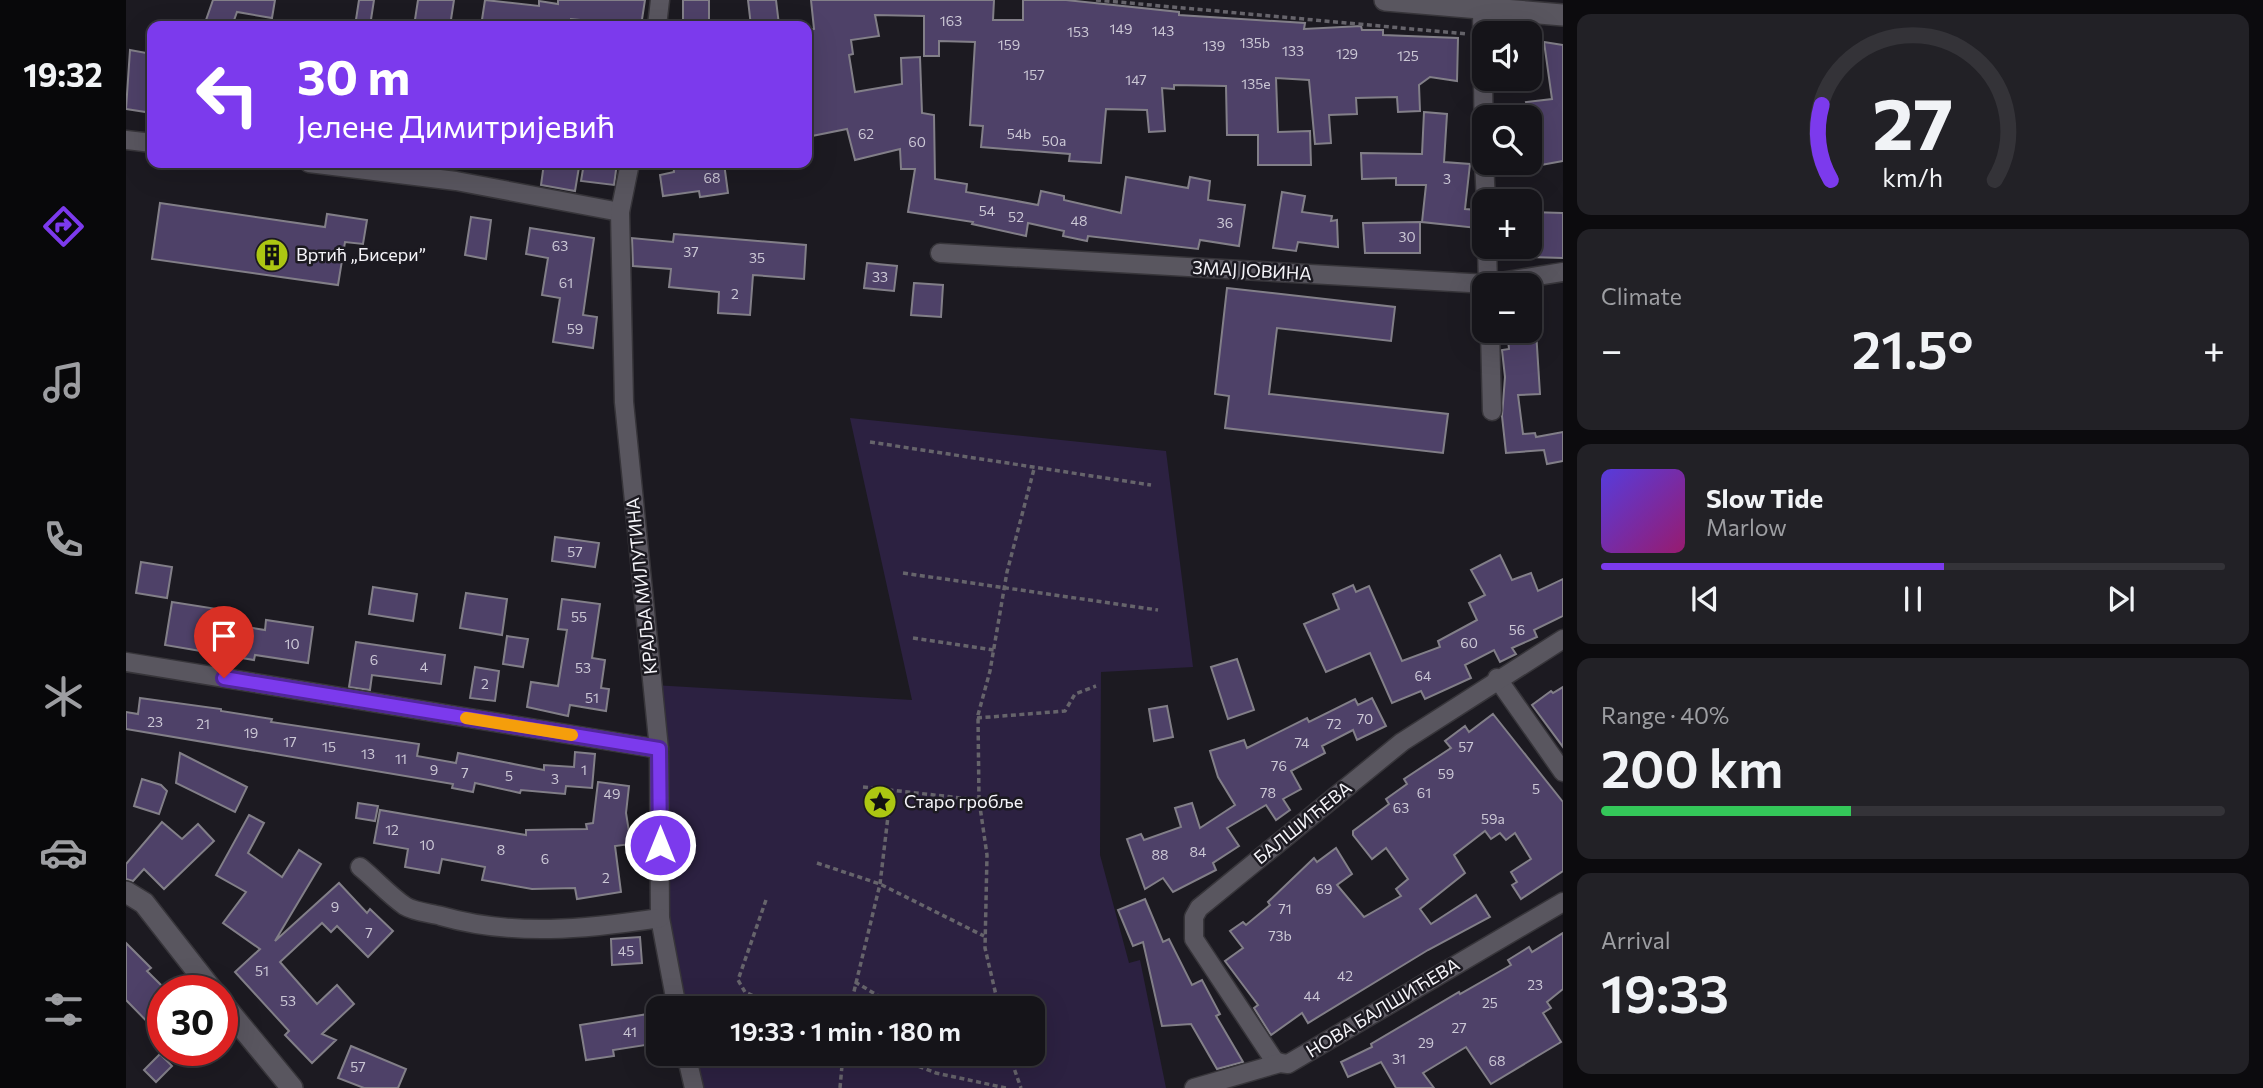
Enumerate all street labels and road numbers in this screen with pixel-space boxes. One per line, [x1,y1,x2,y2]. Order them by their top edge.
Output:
street label: ЗМАЈ ЈОВИНА [1192,256,1312,284]
street label: КРАЉА МИЛУТИНА [621,497,661,676]
street label: БАЛШИЋЕВА [1249,776,1356,868]
street label: НОВА БАЛШИЋЕВА [1302,953,1463,1062]

